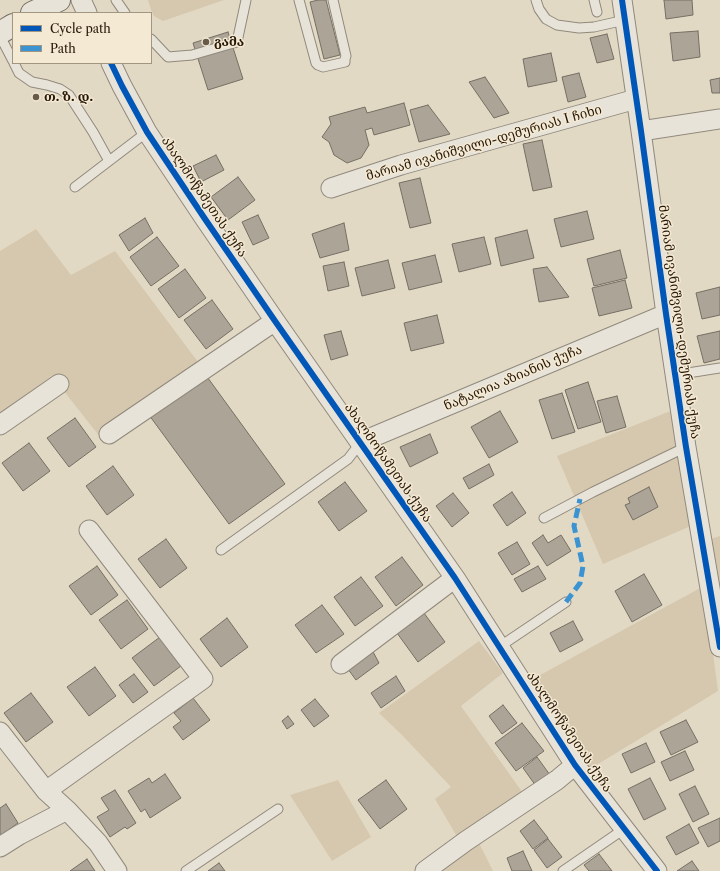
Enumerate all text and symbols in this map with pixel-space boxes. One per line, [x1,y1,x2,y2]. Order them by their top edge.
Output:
legend [12,12,152,64]
text: Cycle path [50,21,111,36]
place label: გამა [214,34,244,50]
marker: გამა [201,37,211,47]
text: Path [50,41,76,56]
place label: თ. ზ. დ. [44,89,93,105]
marker: თ. ზ. დ. [31,92,41,102]
street label: მარიამ ივანიშვილი-დემურიას I ჩიხი [364,102,604,184]
street label: ახალმოწამეთას ქუჩა [158,134,250,260]
street label: მარიამ ივანიშვილი-დემურიას ქუჩა [655,204,703,440]
street label: ნატალია აზიანის ქუჩა [442,342,584,414]
street label: ახალმოწამეთას ქუჩა [341,400,435,526]
street label: ახალმოწამეთას ქუჩა [523,669,615,795]

